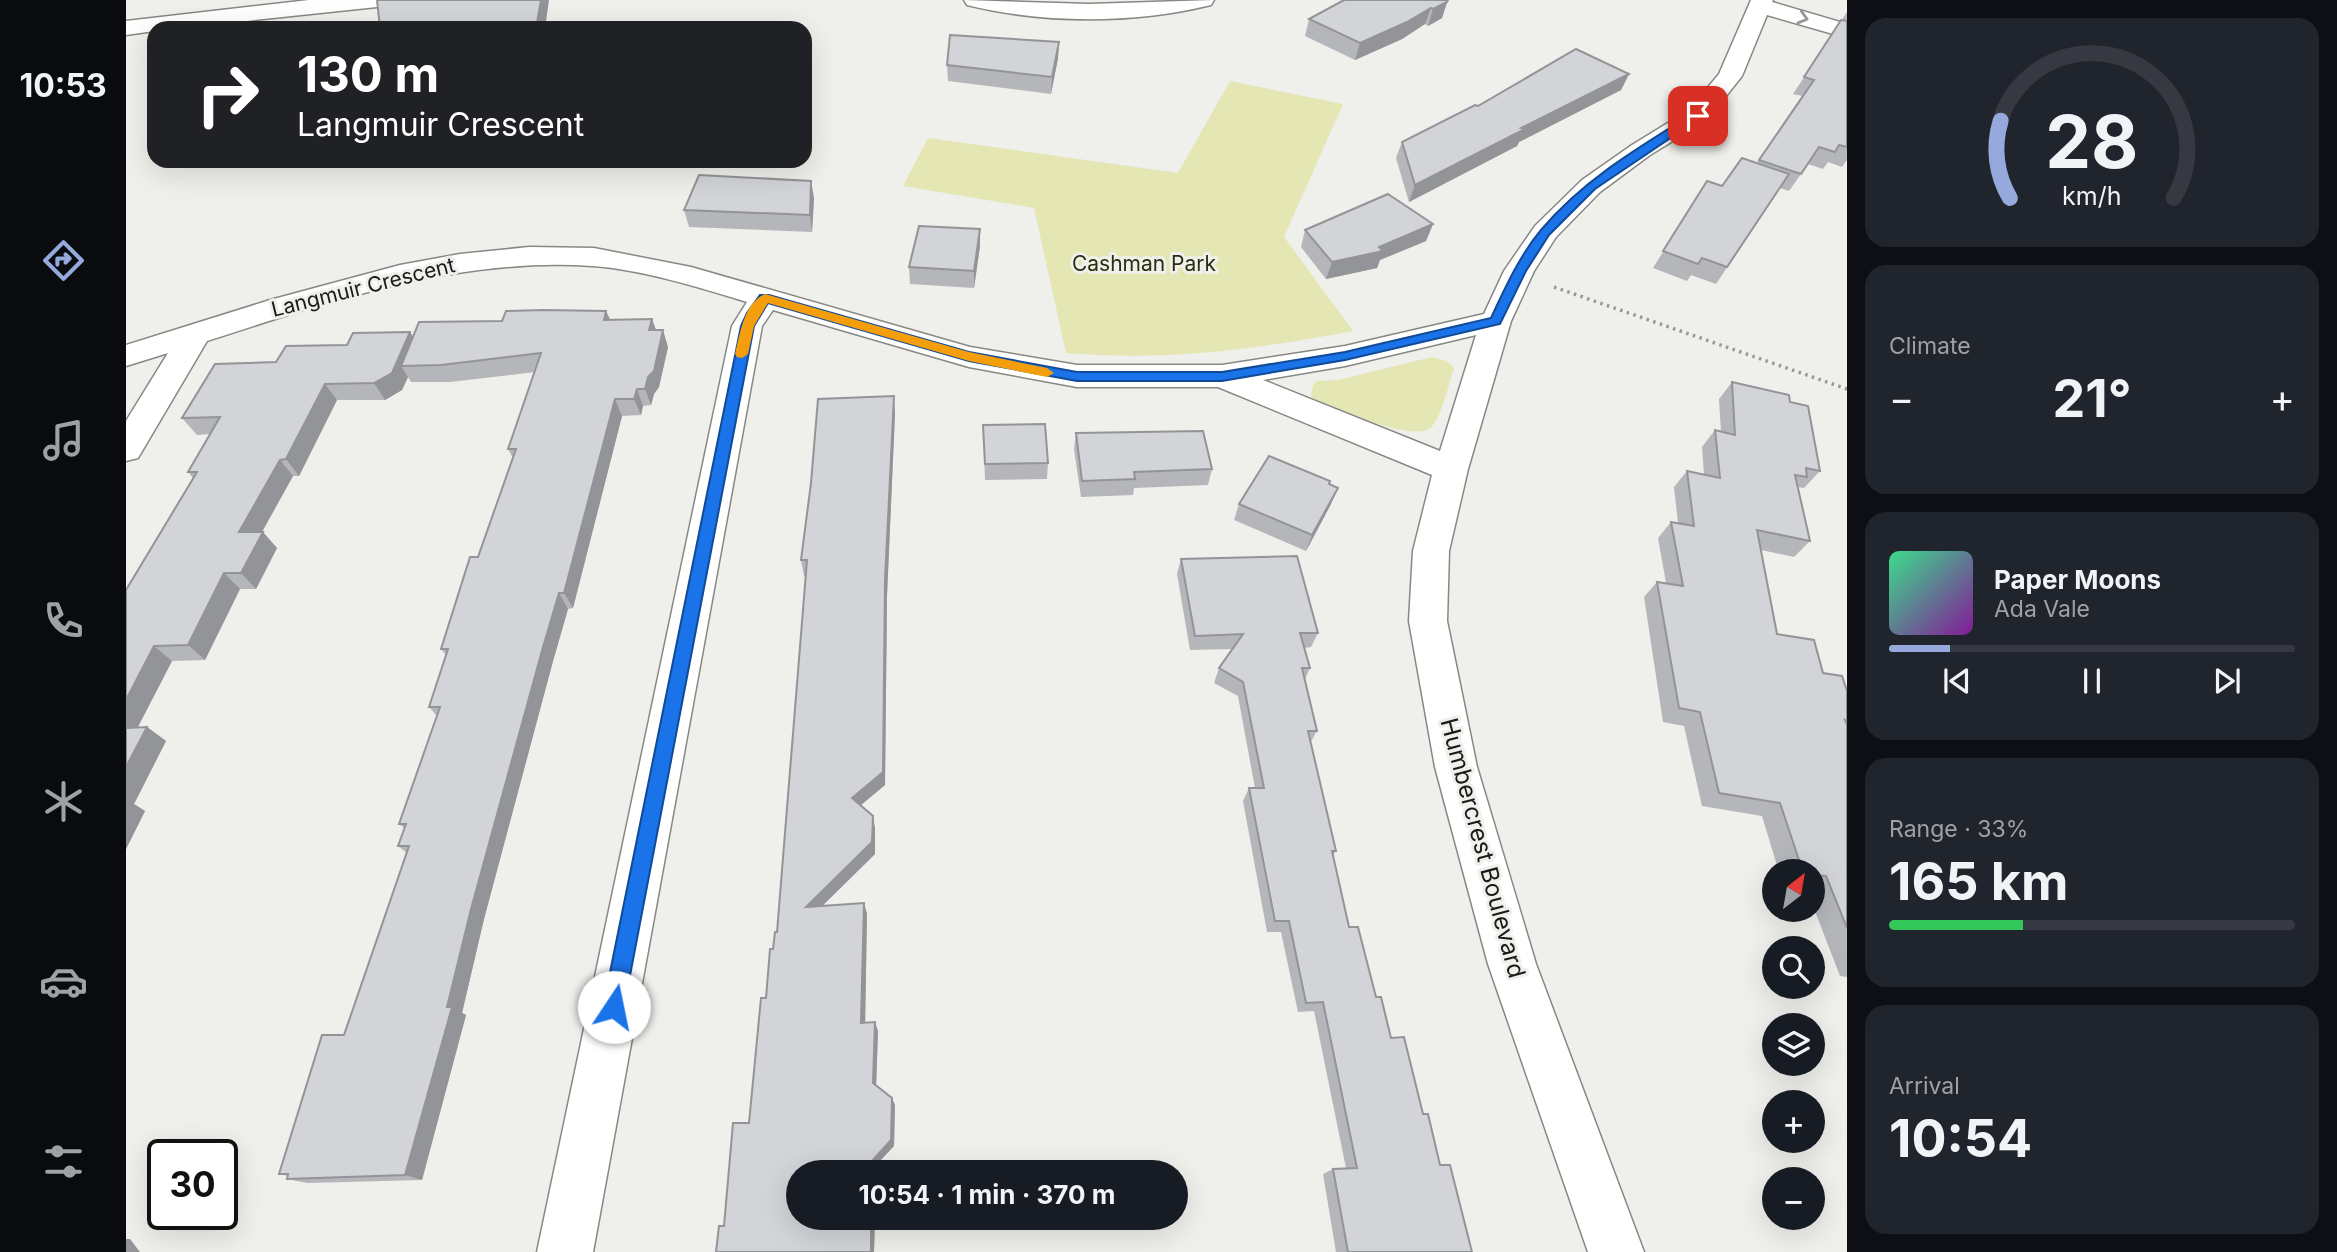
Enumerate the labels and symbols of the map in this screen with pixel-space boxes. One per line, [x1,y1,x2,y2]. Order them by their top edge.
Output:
one-way arrow [1796,10,1808,25]
pin [1668,86,1728,146]
park label: Cashman Park [1072,251,1217,276]
street label: Langmuir Crescent [269,252,458,322]
street label: Humbercrest Boulevard [1434,715,1532,981]
north arrow [1762,859,1825,922]
position arrow [577,970,651,1044]
speed limit sign: 30 [147,1139,238,1230]

